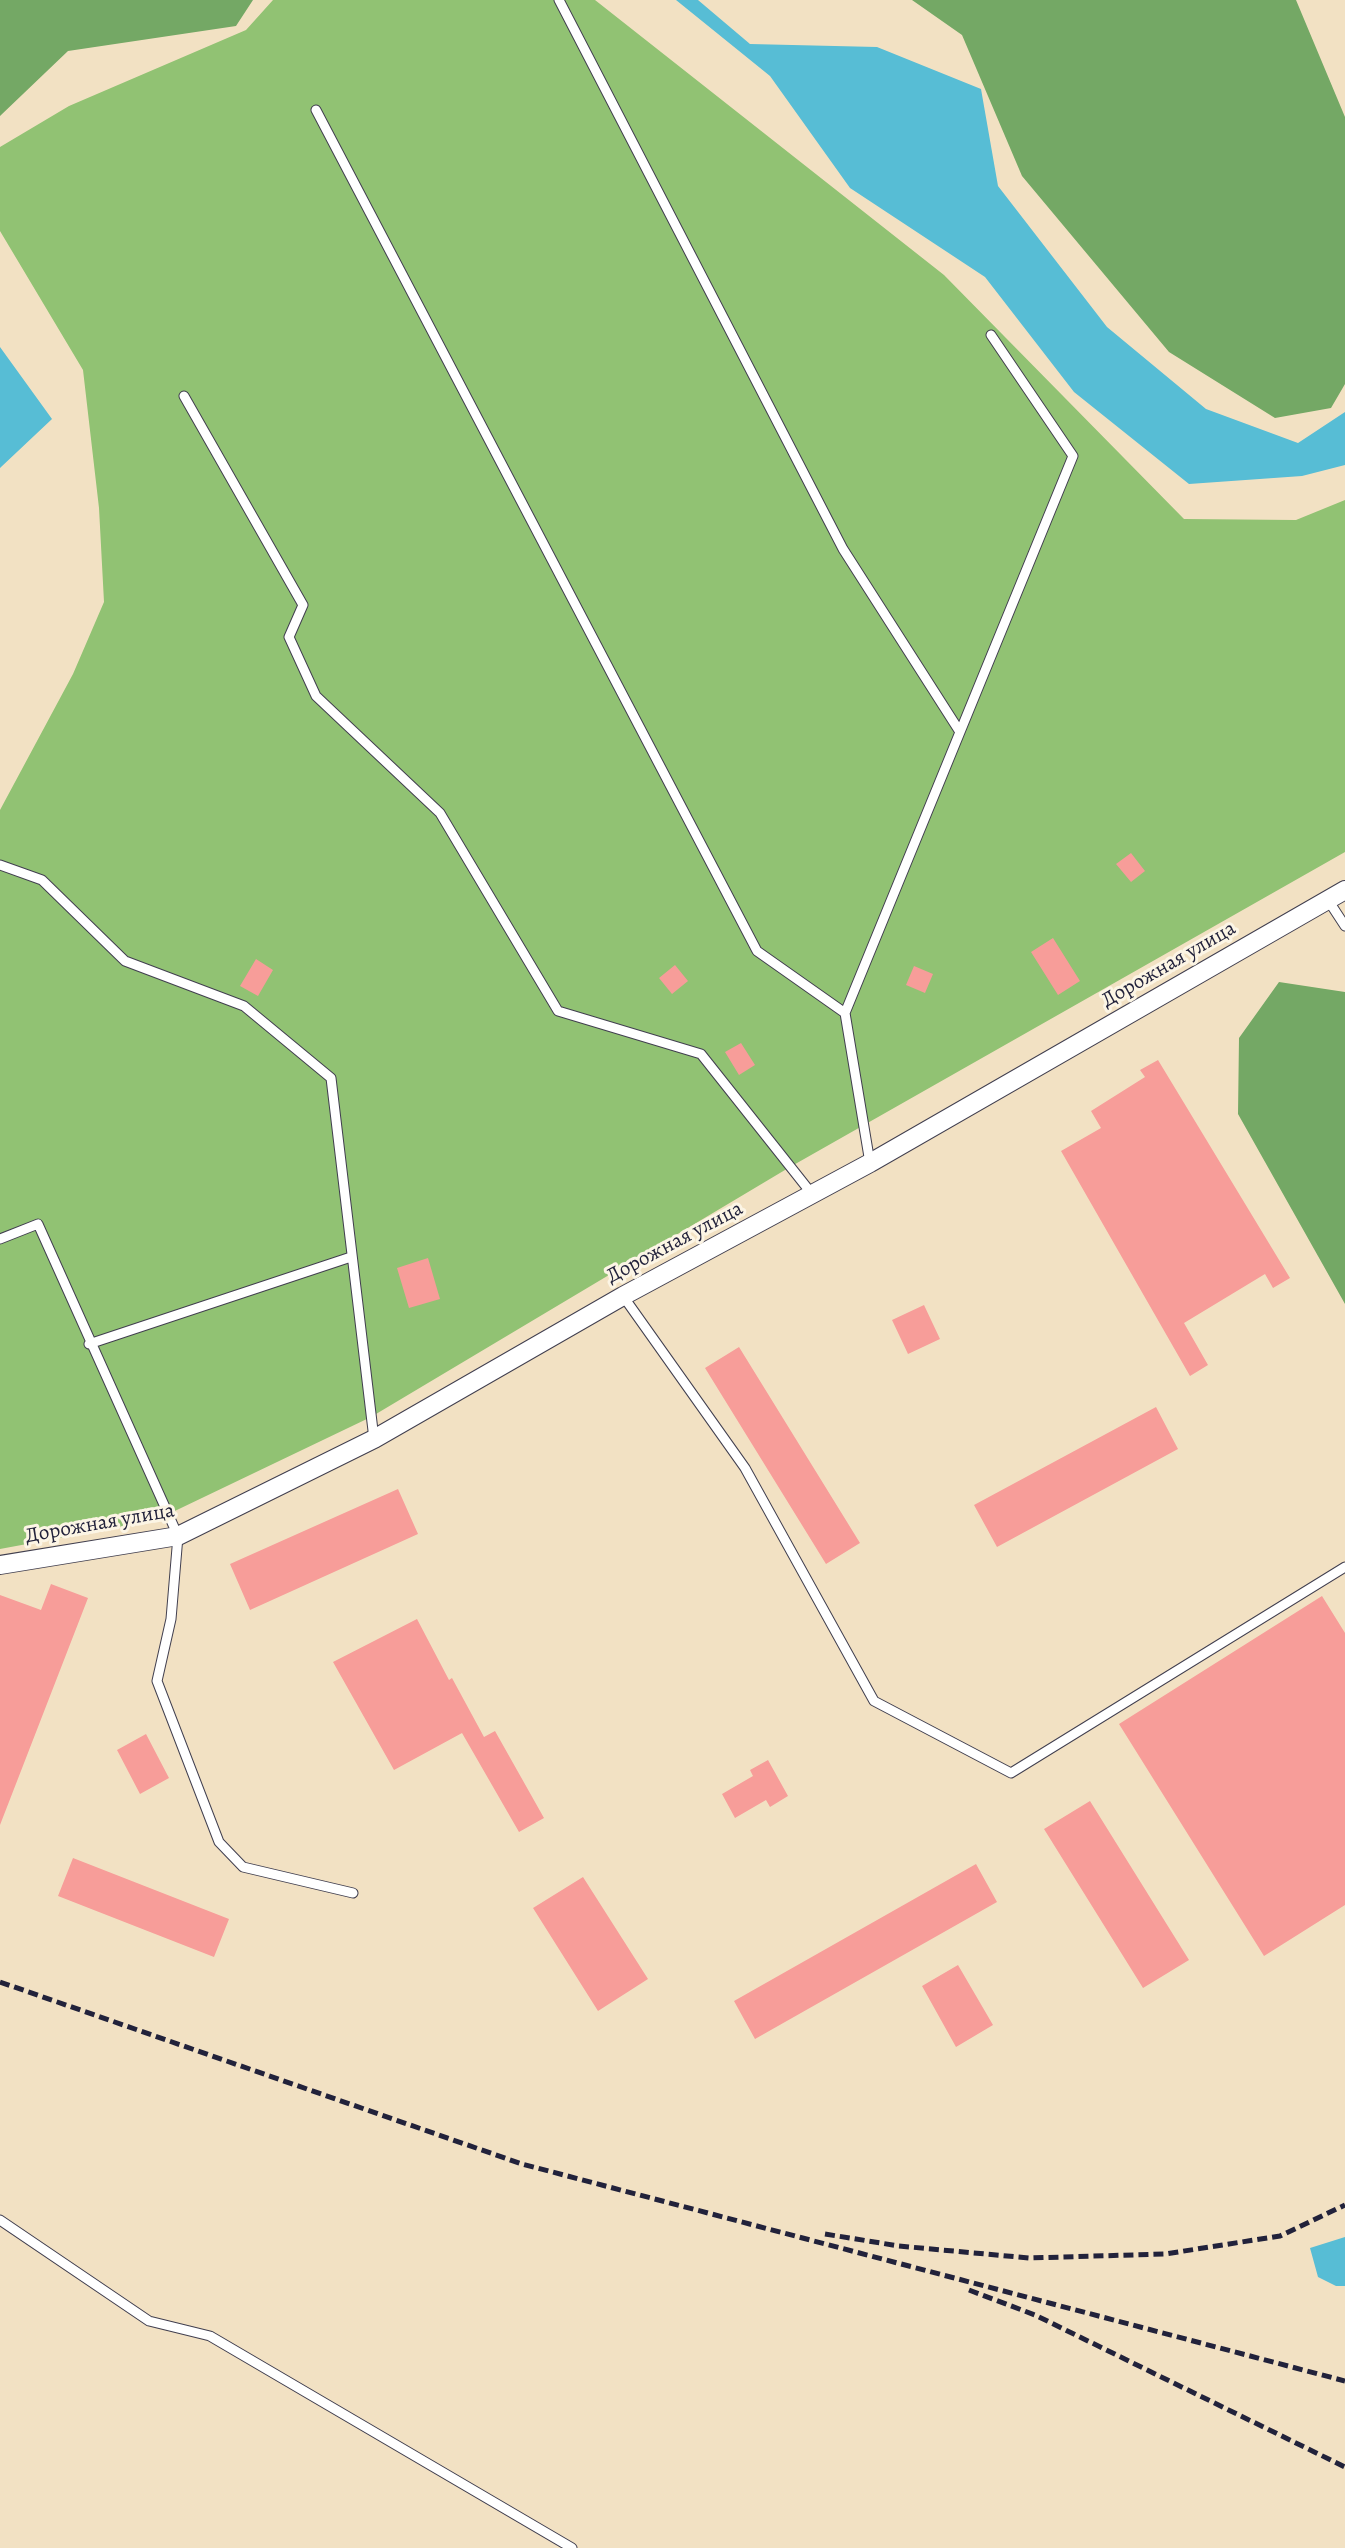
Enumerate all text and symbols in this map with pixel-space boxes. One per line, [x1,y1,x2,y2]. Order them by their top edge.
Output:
street label: Дорожная улица [1097,916,1241,1014]
street label: Дорожная улица [602,1196,748,1290]
street label: Дорожная улица [24,1498,176,1550]

